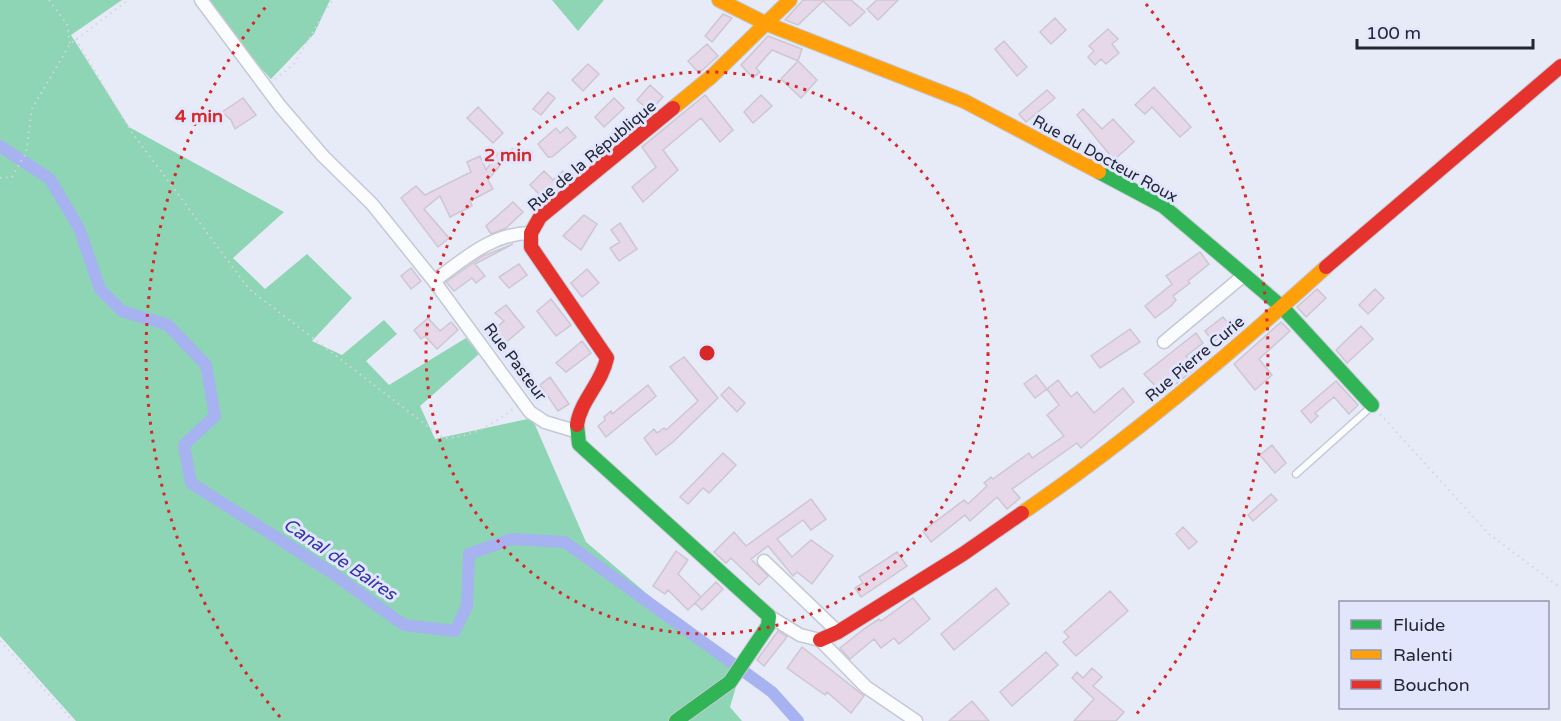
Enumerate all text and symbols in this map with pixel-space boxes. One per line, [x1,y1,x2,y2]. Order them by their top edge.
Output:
scale bar [1357,12,1532,50]
text: 100 m [1366,22,1421,44]
street label: Rue de la République [523,96,661,216]
text: 4 min [175,105,223,127]
street label: Rue du Docteur Roux [1029,111,1181,207]
text: 2 min [484,144,532,166]
street label: Rue Pierre Curie [1141,312,1249,406]
street label: Rue Pasteur [479,319,551,406]
centre of rings [697,343,717,363]
water label: Canal de Baires [279,513,402,606]
legend [1339,601,1549,709]
text: Fluide [1393,614,1445,636]
text: Ralenti [1393,644,1453,666]
text: Bouchon [1393,674,1470,696]

